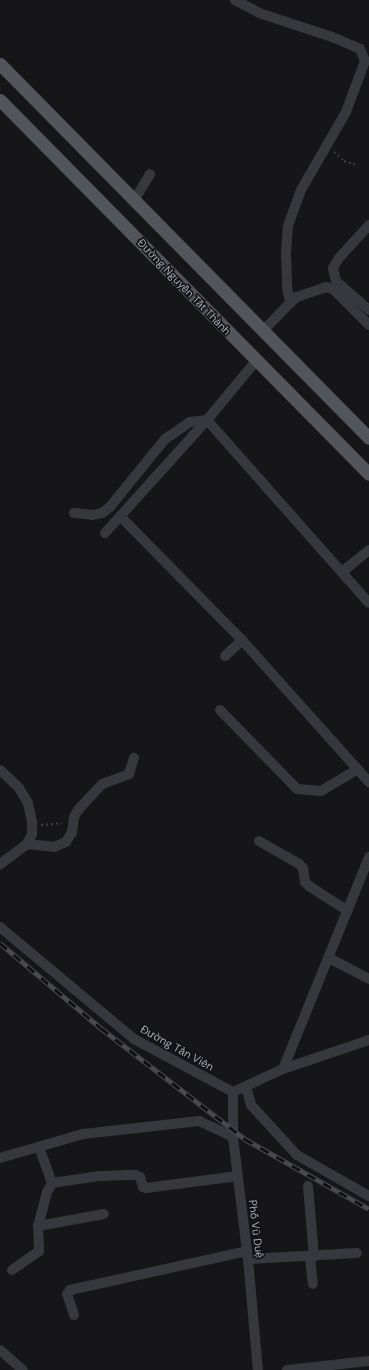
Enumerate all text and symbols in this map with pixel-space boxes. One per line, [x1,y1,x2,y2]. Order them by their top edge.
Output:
street label: Đường Nguyễn Tất Thành [135,236,233,338]
street label: Đường Tản Viên [138,1022,216,1074]
street label: Phố Vũ Duệ [246,1199,266,1259]

